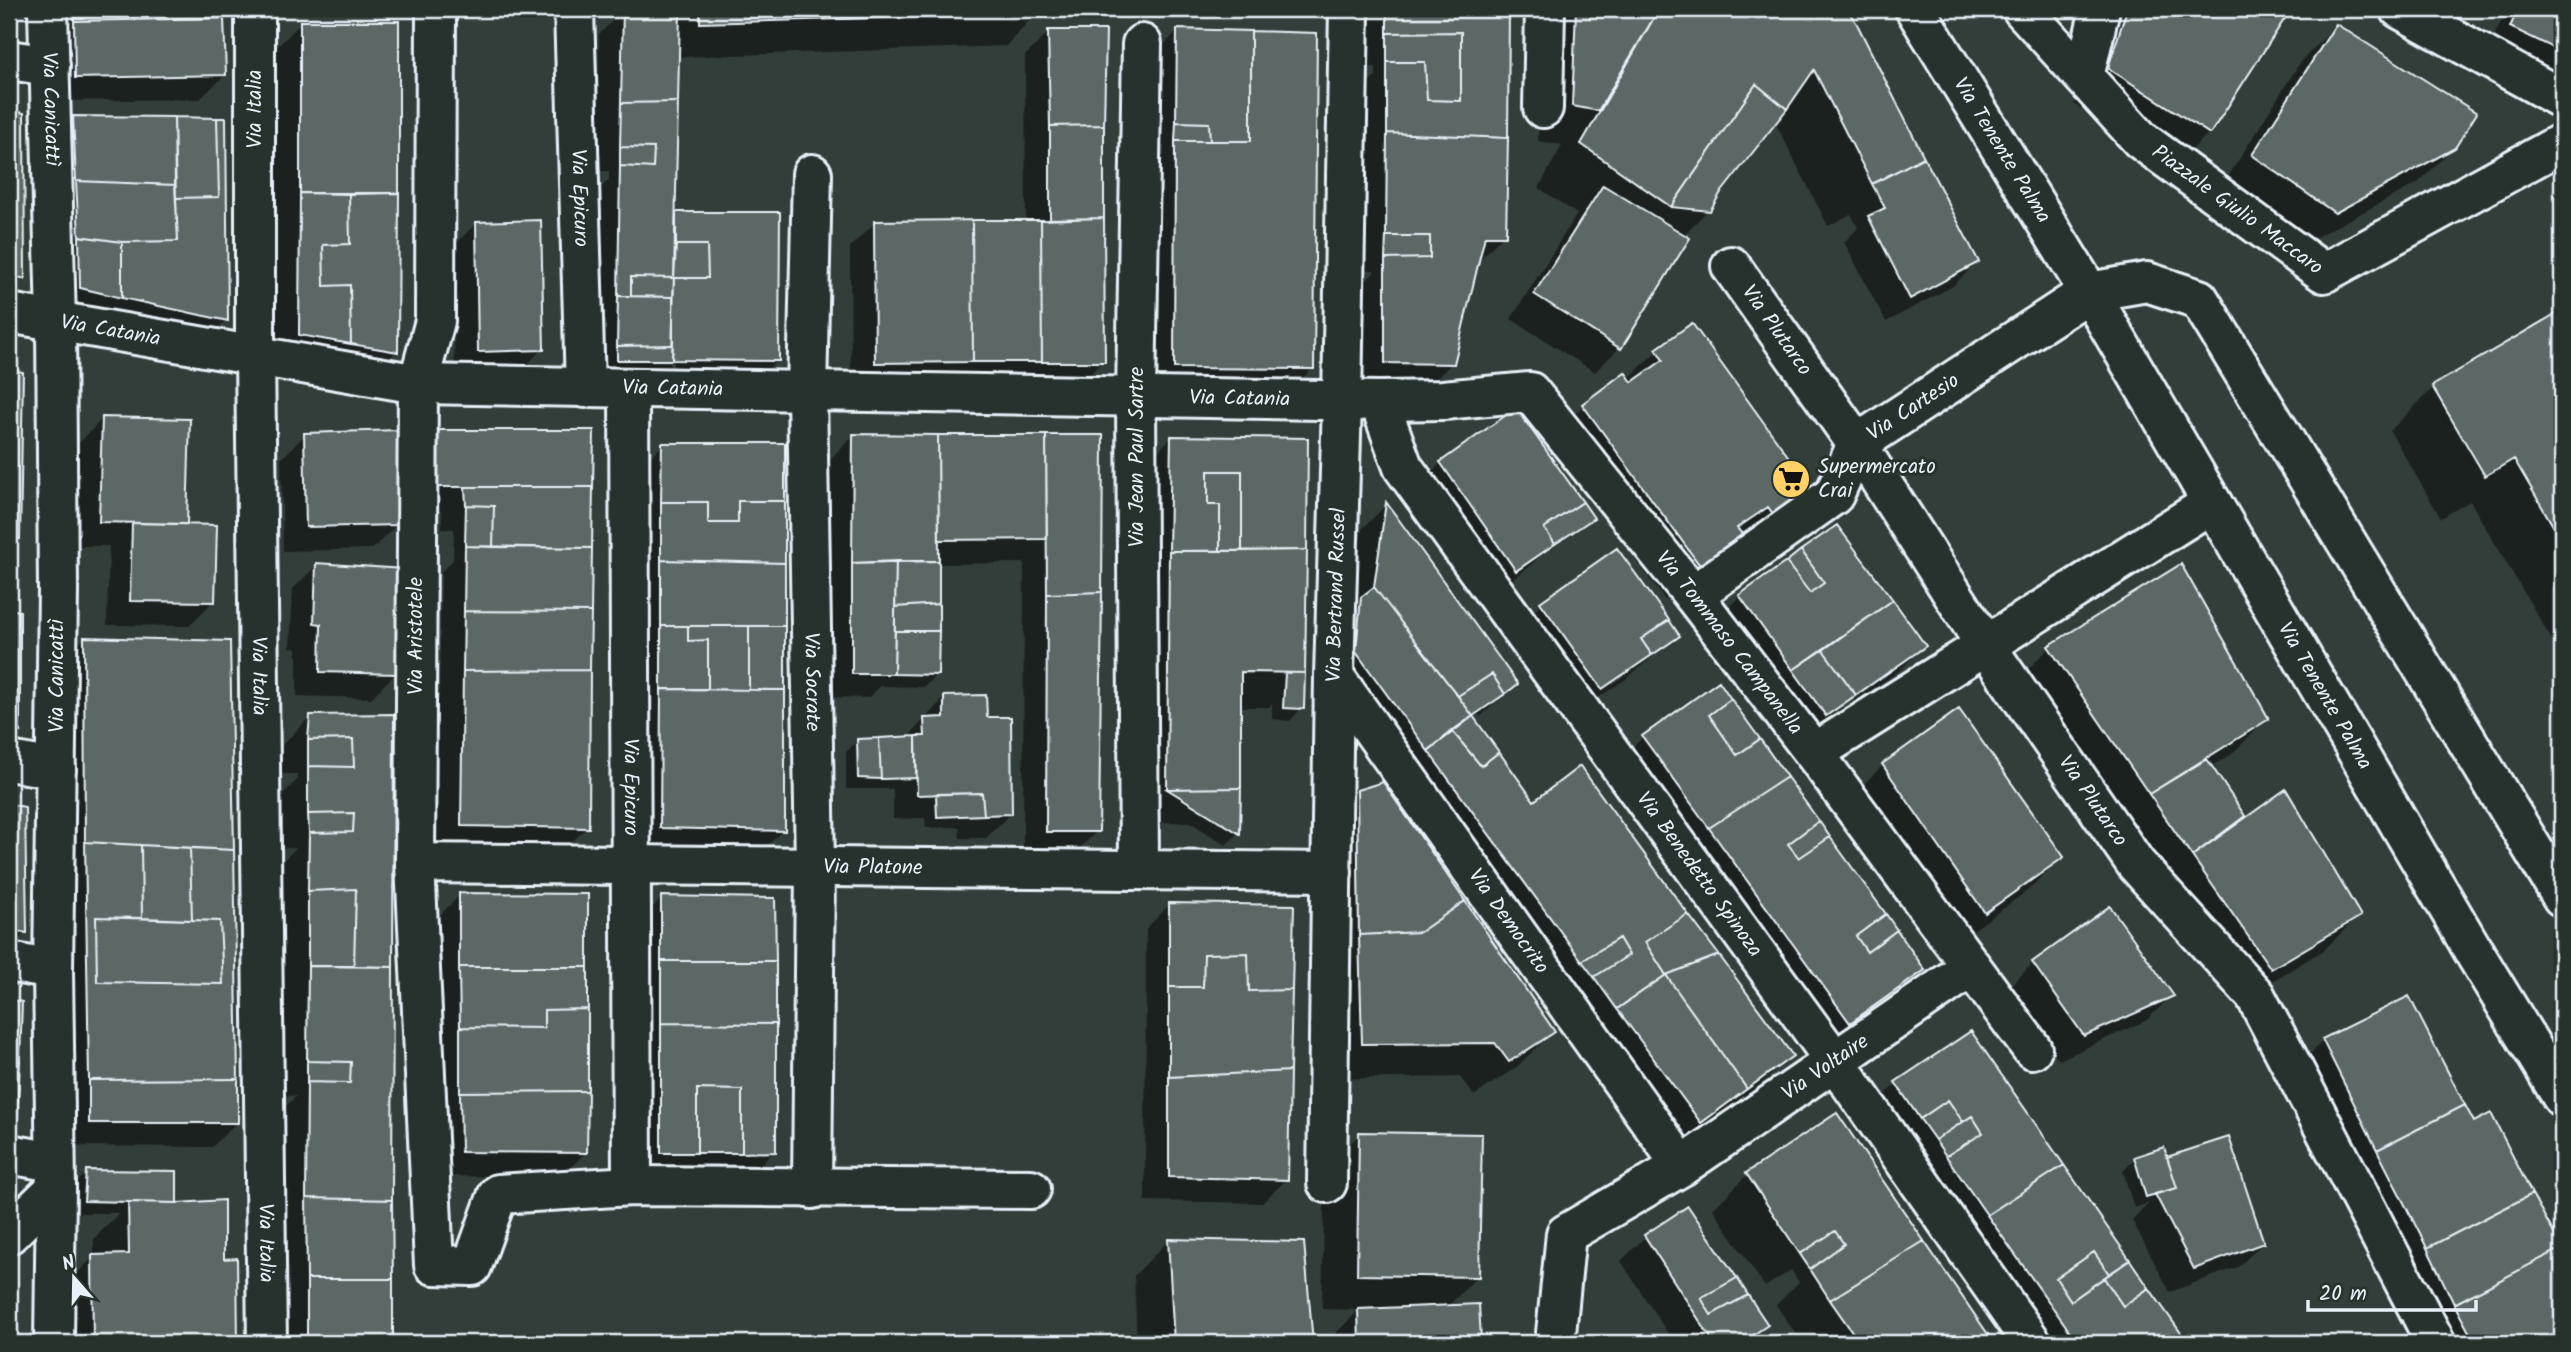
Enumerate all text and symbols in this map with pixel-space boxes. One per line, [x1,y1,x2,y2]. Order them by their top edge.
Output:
street label: Via Canicattì [33,52,69,167]
street label: Via Italia [239,70,272,148]
street label: Via Tenente Palma [1944,71,2059,230]
street label: Piazzale Giulio Maccaro [2145,136,2330,284]
street label: Via Epicuro [562,149,597,247]
street label: Via Plutarco [1733,278,1820,383]
street label: Via Catania [58,306,163,356]
street label: Via Cartesio [1860,365,1966,450]
street label: Via Jean Paul Sartre [1121,366,1154,547]
street label: Via Catania [622,371,724,406]
street label: Via Catania [1189,381,1291,416]
place label: Supermercato Crai [1818,451,1936,508]
supermarket icon: Supermercato Crai [1770,458,1812,500]
street label: Via Bertrand Russel [1317,508,1355,682]
street label: Via Tommaso Campanella [1647,544,1811,742]
street label: Via Aristotele [400,576,433,695]
street label: Via Tenente Palma [2269,616,2381,776]
street label: Via Canicattì [41,618,74,733]
street label: Via Socrate [795,632,829,732]
street label: Via Italia [242,636,276,716]
street label: Via Epicuro [614,738,647,836]
street label: Via Plutarco [2049,748,2136,854]
street label: Via Benedetto Spinoza [1628,785,1771,964]
street label: Via Platone [823,851,923,884]
street label: Via Democrito [1459,862,1557,981]
street label: Via Voltaire [1775,1025,1876,1109]
street label: Via Italia [249,1203,283,1283]
north arrow [38,1244,108,1314]
text: N [58,1248,80,1280]
scale bar [2308,1268,2476,1312]
text: 20 m [2319,1278,2367,1311]

